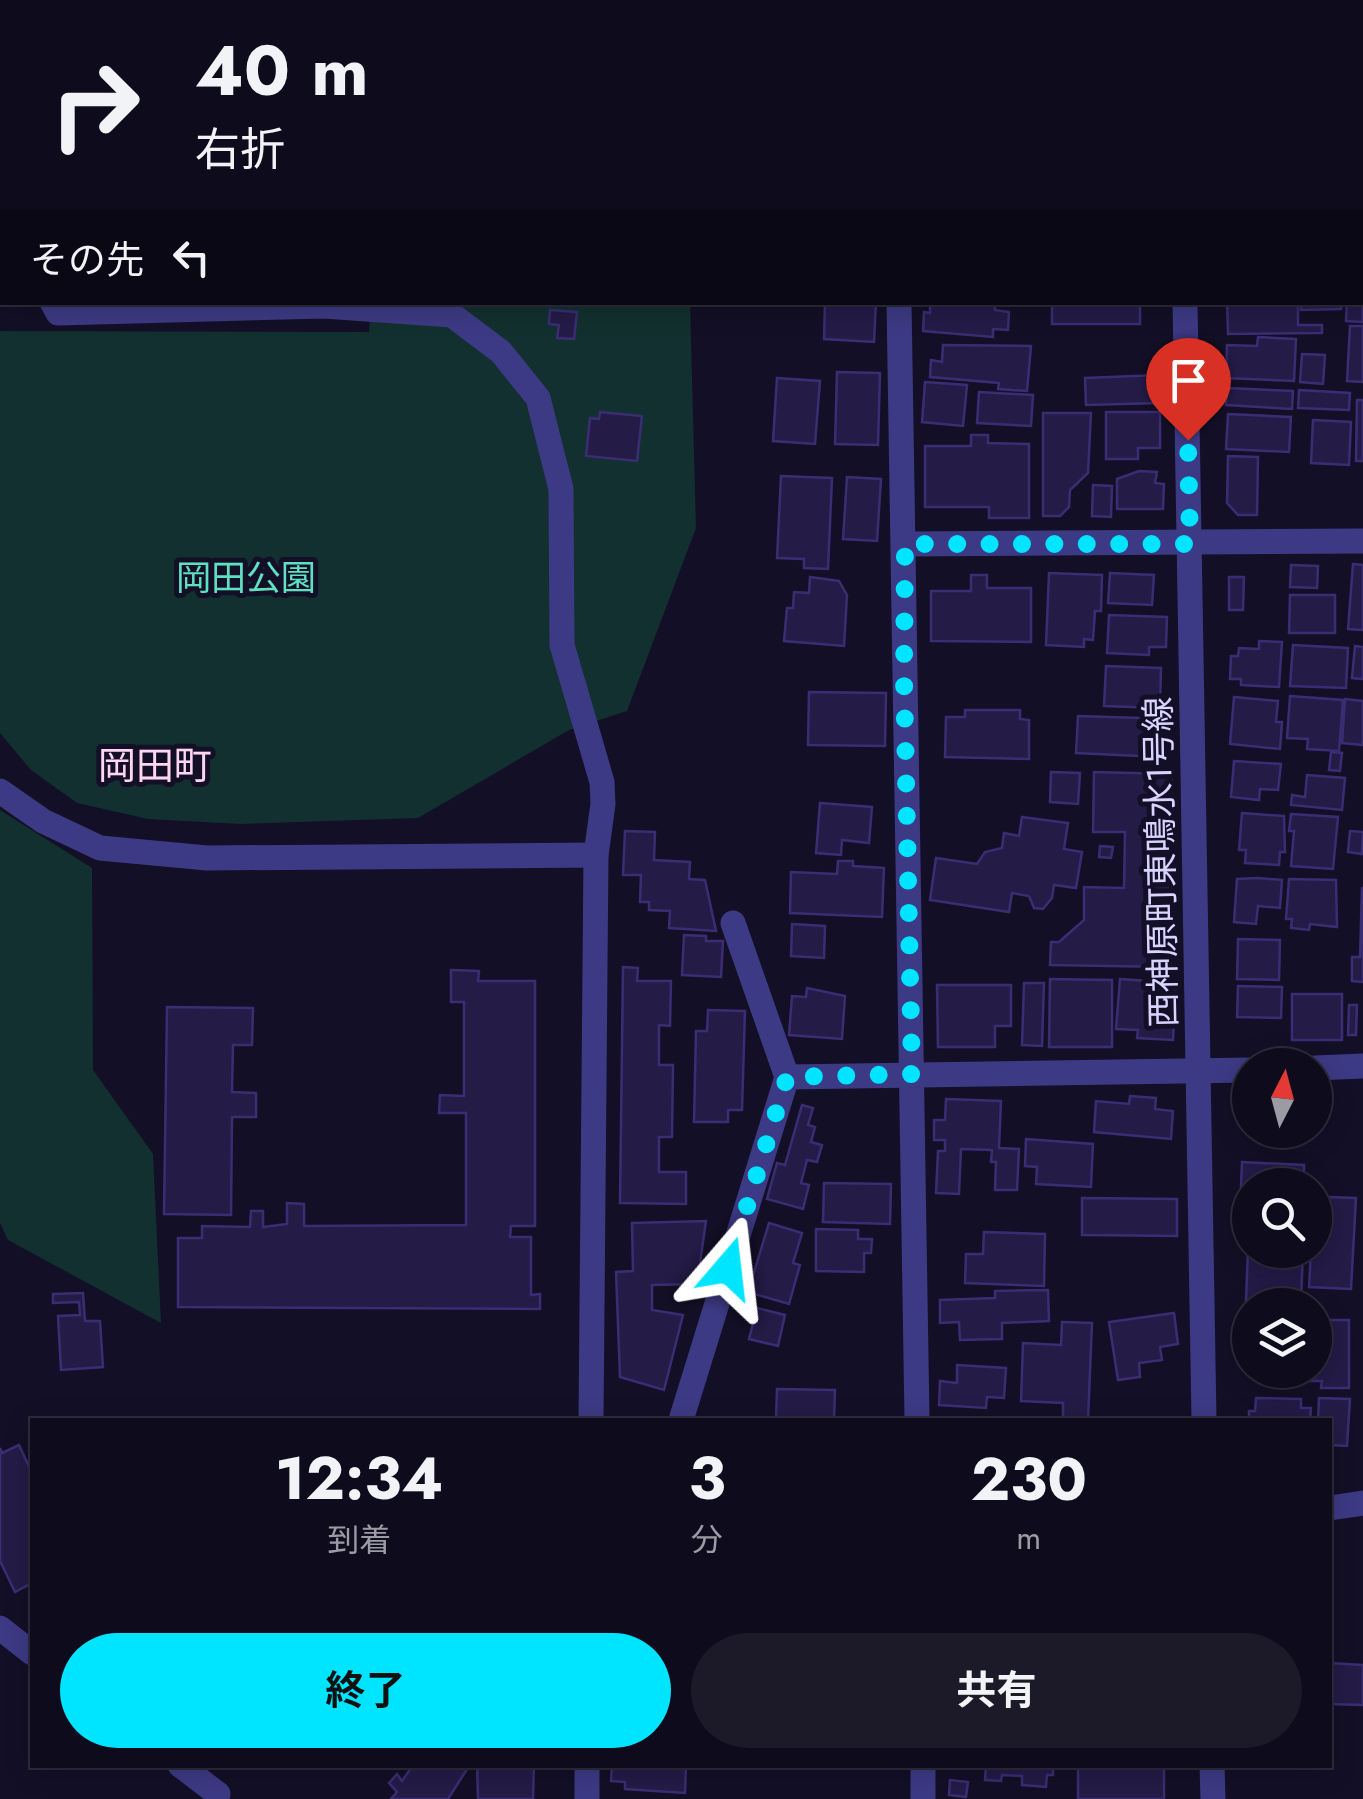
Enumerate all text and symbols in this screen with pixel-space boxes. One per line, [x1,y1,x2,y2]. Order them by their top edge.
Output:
text: 40 m [195,20,369,121]
icon: right [30,40,160,170]
text: 右折 [195,117,285,182]
icon: left [164,230,219,285]
text: その先 [30,232,144,287]
pin [1146,338,1231,441]
icon: arrive [1161,353,1216,408]
park label: 岡田公園 [176,553,316,603]
street label: 西神原町東鳴水1号線 [1133,696,1189,1028]
district label: 岡田町 [98,738,212,793]
north arrow [1232,1048,1332,1148]
map controls [1232,1048,1332,1388]
button: search [1232,1168,1332,1268]
position arrow [676,1216,780,1320]
button: layers [1232,1288,1332,1388]
text: 12:34 [275,1435,443,1522]
text: 3 [688,1435,726,1522]
text: 230 [971,1436,1087,1523]
text: m [1016,1515,1041,1561]
text: 到着 [327,1517,391,1563]
text: 分 [691,1517,723,1563]
button: 終了 [60,1633,671,1748]
button: 共有 [691,1633,1302,1748]

